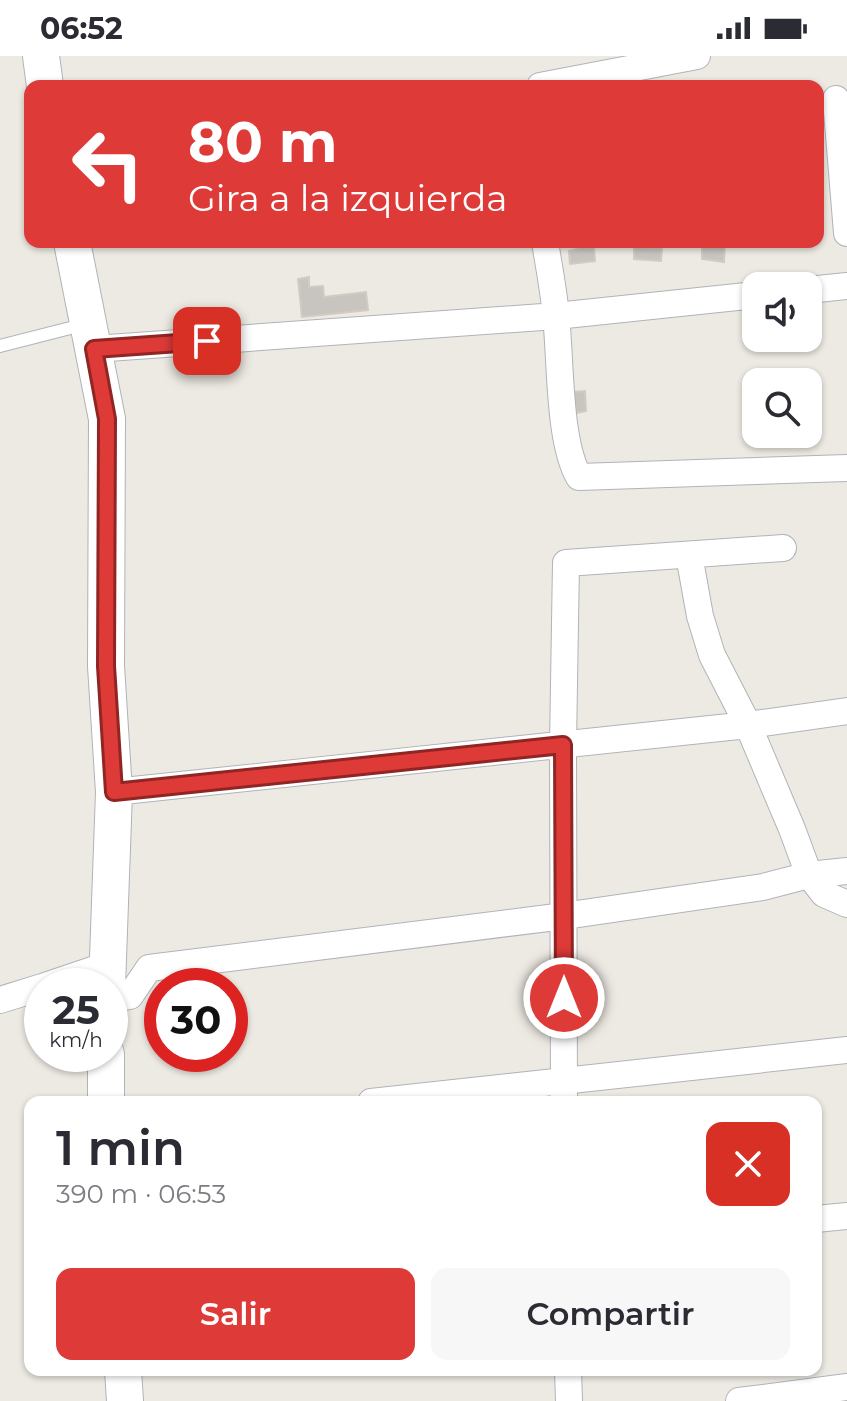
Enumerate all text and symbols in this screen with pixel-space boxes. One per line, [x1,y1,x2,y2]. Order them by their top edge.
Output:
text: 06:52 [40,10,123,47]
text: 80 m [188,108,338,176]
icon: left [56,112,160,216]
text: Gira a la izquierda [188,176,508,220]
map controls [742,272,822,448]
button: sound [742,272,822,352]
pin [173,307,241,375]
icon: arrive [185,319,229,363]
button: search [742,368,822,448]
position arrow [522,956,606,1040]
speed limit sign: 30 [144,968,248,1072]
text: 25 [52,985,100,1034]
text: km/h [49,1028,103,1052]
text: 1 min [56,1119,185,1177]
button: close [706,1122,790,1206]
text: 390 m · 06:53 [56,1178,226,1210]
button: Salir [56,1268,415,1360]
button: Compartir [431,1268,790,1360]

